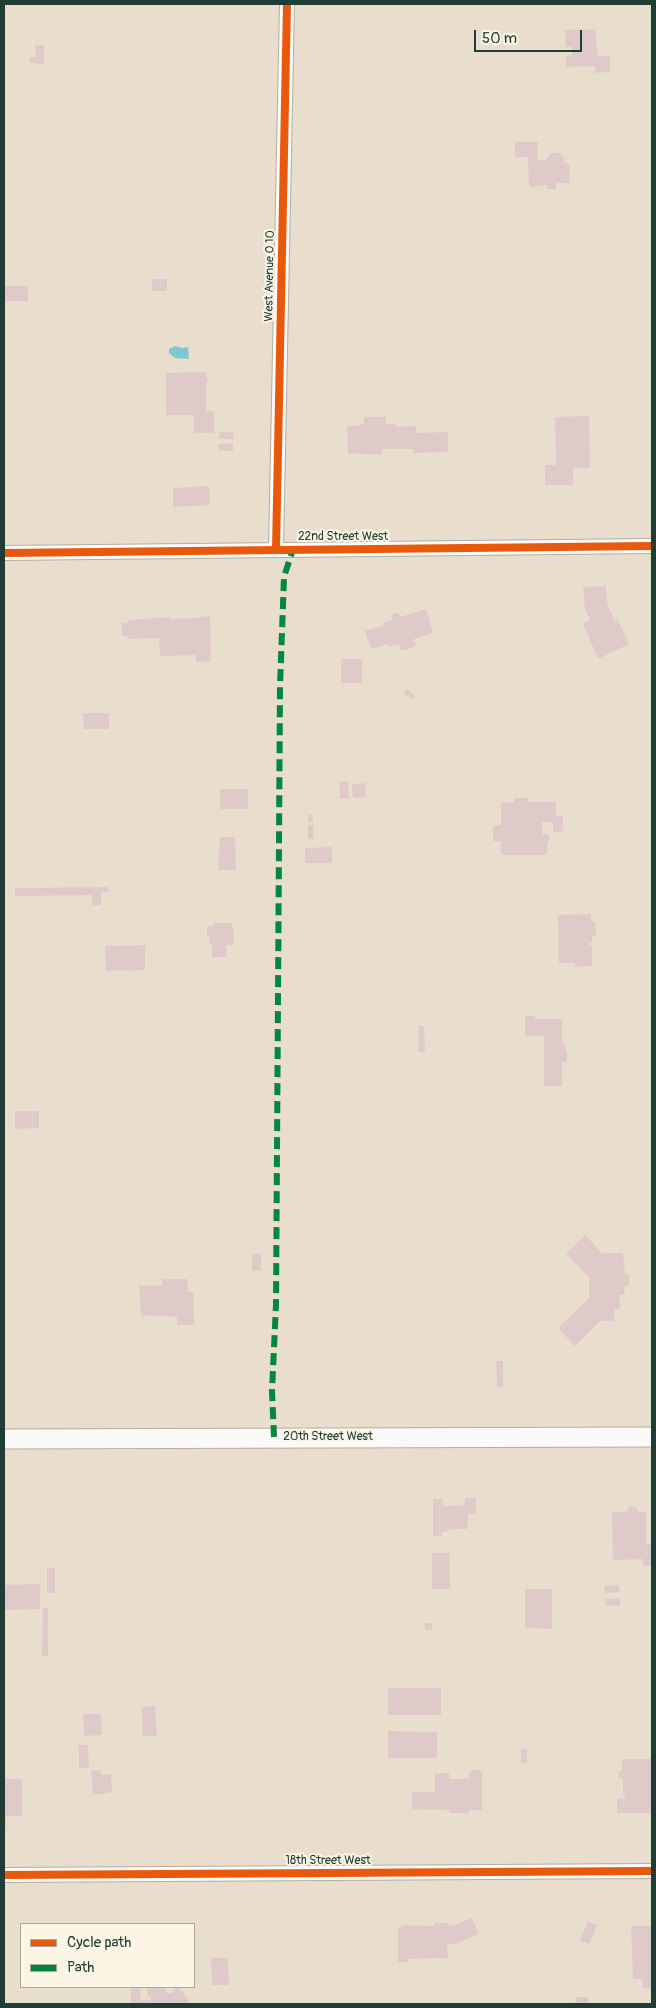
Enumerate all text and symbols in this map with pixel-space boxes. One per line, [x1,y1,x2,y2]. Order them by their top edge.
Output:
scale bar [476,20,584,52]
text: 50 m [482,29,517,48]
street label: West Avenue O 10 [262,230,278,322]
street label: 22nd Street West [298,530,388,544]
street label: 20th Street West [283,1430,373,1444]
street label: 18th Street West [285,1854,371,1868]
legend [20,1923,195,1988]
text: Cycle path [67,1933,131,1952]
text: Path [67,1958,94,1977]

